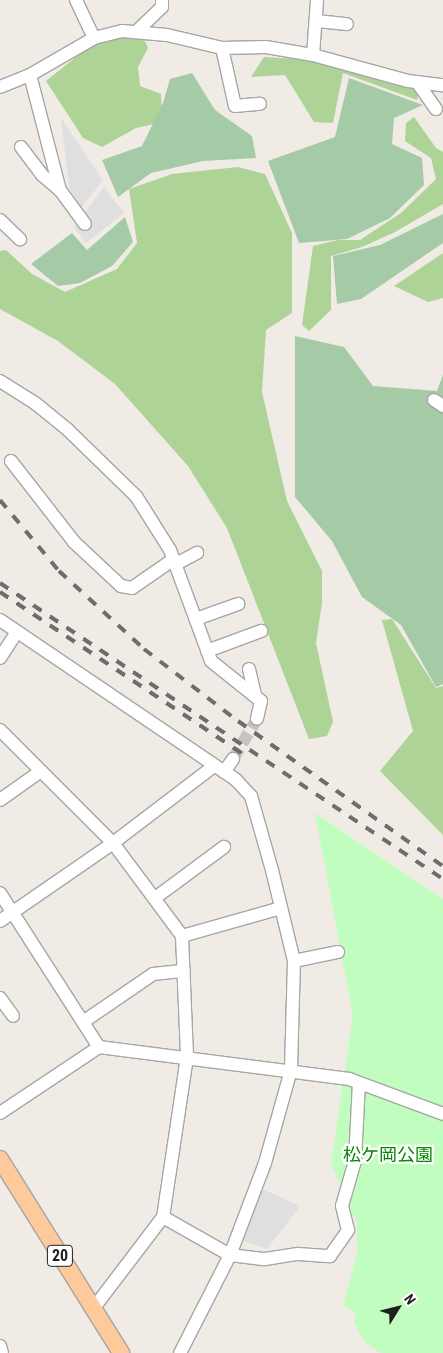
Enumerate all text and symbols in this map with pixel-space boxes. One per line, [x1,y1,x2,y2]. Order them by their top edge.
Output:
park label: 松ケ岡公園 [343,1144,433,1166]
road number: 20 [46,1242,74,1270]
north arrow [373,1283,423,1333]
text: N [401,1291,419,1307]

